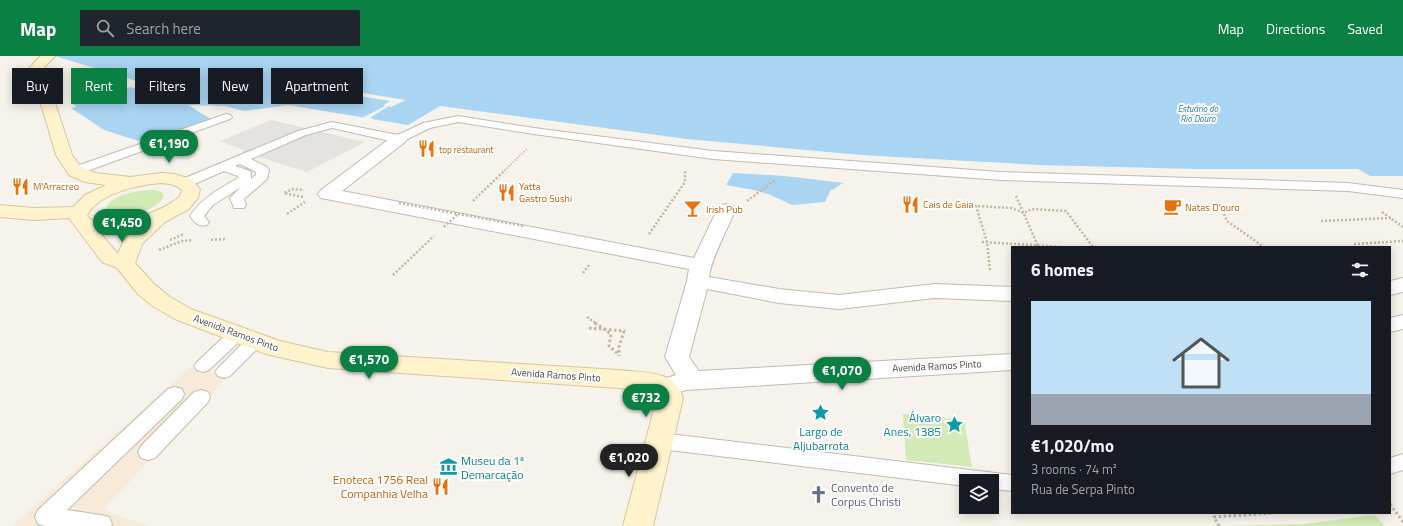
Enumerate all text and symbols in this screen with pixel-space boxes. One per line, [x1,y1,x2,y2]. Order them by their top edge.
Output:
search box [80,10,360,46]
text: Map [20,14,56,43]
icon: search [94,17,116,39]
text: Search here [126,17,201,40]
text: Map [1218,18,1244,39]
text: Directions [1266,18,1325,39]
text: Saved [1347,18,1383,39]
chip: Buy [12,68,63,104]
chip: Rent [71,68,127,104]
chip: Filters [135,68,200,104]
chip: New [208,68,263,104]
chip: Apartment [271,68,363,104]
water label: Estuário do Rio Douro [1178,102,1219,125]
pin: €1,190 [136,130,202,164]
text: €1,190 [149,133,189,153]
restaurant icon: top restaurant [416,139,436,159]
place label: top restaurant [439,143,494,156]
restaurant icon: M'Arracreo [10,176,30,196]
place label: M'Arracreo [33,179,79,194]
place label: Yatta Gastro Sushi [519,179,572,206]
restaurant icon: Yatta Gastro Sushi [496,182,516,202]
restaurant icon: Cais de Gaia [900,194,920,214]
place label: Cais de Gaia [923,197,973,212]
cafe icon: Natas D'ouro [1162,197,1182,217]
bar icon: Irish Pub [683,199,703,219]
place label: Natas D'ouro [1185,200,1240,215]
place label: Irish Pub [706,202,743,217]
pin: €1,450 [89,209,155,243]
text: €1,450 [102,212,142,232]
text: 6 homes [1031,257,1094,283]
icon: filters [1349,259,1371,281]
street label: Avenida Ramos Pinto [191,311,281,355]
icon: home [1165,327,1237,399]
pin: €1,570 [336,346,402,380]
text: €1,570 [349,349,389,369]
street label: Avenida Ramos Pinto [892,356,982,376]
pin: €1,070 [809,357,875,391]
text: €1,070 [822,360,862,380]
street label: Avenida Ramos Pinto [511,364,601,386]
pin: €732 [622,384,670,418]
text: €732 [631,387,661,407]
place icon: Largo de Aljubarrota [811,402,831,422]
place label: Álvaro Anes, 1385 [884,408,941,441]
place icon: Álvaro Anes, 1385 [944,414,964,434]
place label: Largo de Aljubarrota [793,422,849,455]
text: €1,020/mo [1031,433,1114,459]
pin: €1,020 [596,444,662,478]
text: €1,020 [609,447,649,467]
place label: Museu da 1ª Demarcação [461,451,524,484]
museum icon: Museu da 1ª Demarcação [438,457,458,477]
text: 3 rooms · 74 m² [1031,459,1117,479]
place label: Enoteca 1756 Real Companhia Velha [333,470,428,503]
map controls [959,474,999,514]
button: layers [959,474,999,514]
restaurant icon: Enoteca 1756 Real Companhia Velha [431,476,451,496]
place label: Convento de Corpus Christi [831,478,901,511]
text: Rua de Serpa Pinto [1031,479,1135,499]
church icon: Convento de Corpus Christi [808,484,828,504]

